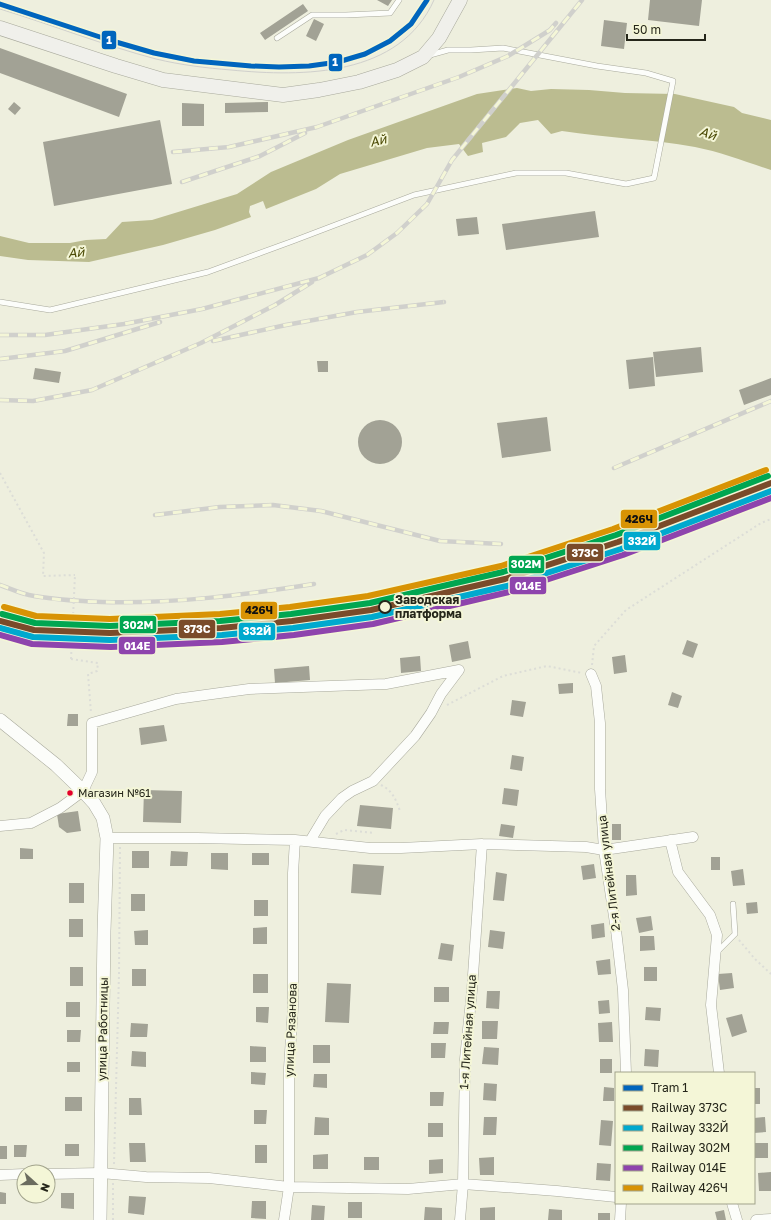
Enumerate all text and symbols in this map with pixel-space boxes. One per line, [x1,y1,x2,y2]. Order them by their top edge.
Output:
scale bar [627,16,705,42]
text: 50 m [633,22,661,37]
line badge: 1 [101,30,117,50]
text: 1 [106,33,112,46]
line badge: 1 [328,53,343,72]
text: 1 [332,55,338,68]
water label: Ай [698,123,719,143]
water label: Ай [368,130,389,150]
water label: Ай [67,243,86,261]
line badge: 426Ч [620,509,658,529]
text: 426Ч [625,512,653,525]
line badge: 332Й [623,531,661,551]
text: 332Й [628,534,656,547]
line badge: 373C [566,543,604,562]
text: 373C [571,546,599,559]
line badge: 302М [508,555,545,574]
text: 302М [511,557,541,570]
line badge: 014Е [509,576,547,595]
text: 014Е [515,579,541,592]
place label: Заводская платформа [395,592,462,621]
marker: Заводская платформа [378,600,392,614]
line badge: 426Ч [240,601,278,620]
text: 426Ч [245,603,273,616]
line badge: 302М [119,615,157,634]
text: 302М [123,618,153,631]
line badge: 373C [178,619,216,639]
text: 373C [183,622,211,635]
line badge: 332Й [238,622,276,641]
text: 332Й [243,624,271,637]
line badge: 014Е [118,636,156,655]
text: 014Е [124,639,150,652]
place label: Магазин №61 [78,786,151,799]
marker: Магазин №61 [65,788,75,798]
street label: 2-я Литейная улица [594,814,623,932]
street label: 1-я Литейная улица [456,974,479,1090]
street label: улица Работницы [94,977,111,1081]
street label: улица Рязанова [281,983,300,1077]
legend [615,1072,755,1204]
text: Tram 1 [651,1080,688,1095]
text: Railway 373C [651,1100,727,1115]
text: Railway 332Й [651,1120,729,1135]
text: Railway 302М [651,1140,730,1155]
text: Railway 014Е [651,1160,726,1175]
north arrow [16,1164,56,1204]
text: Railway 426Ч [651,1180,728,1195]
text: N [38,1182,53,1194]

